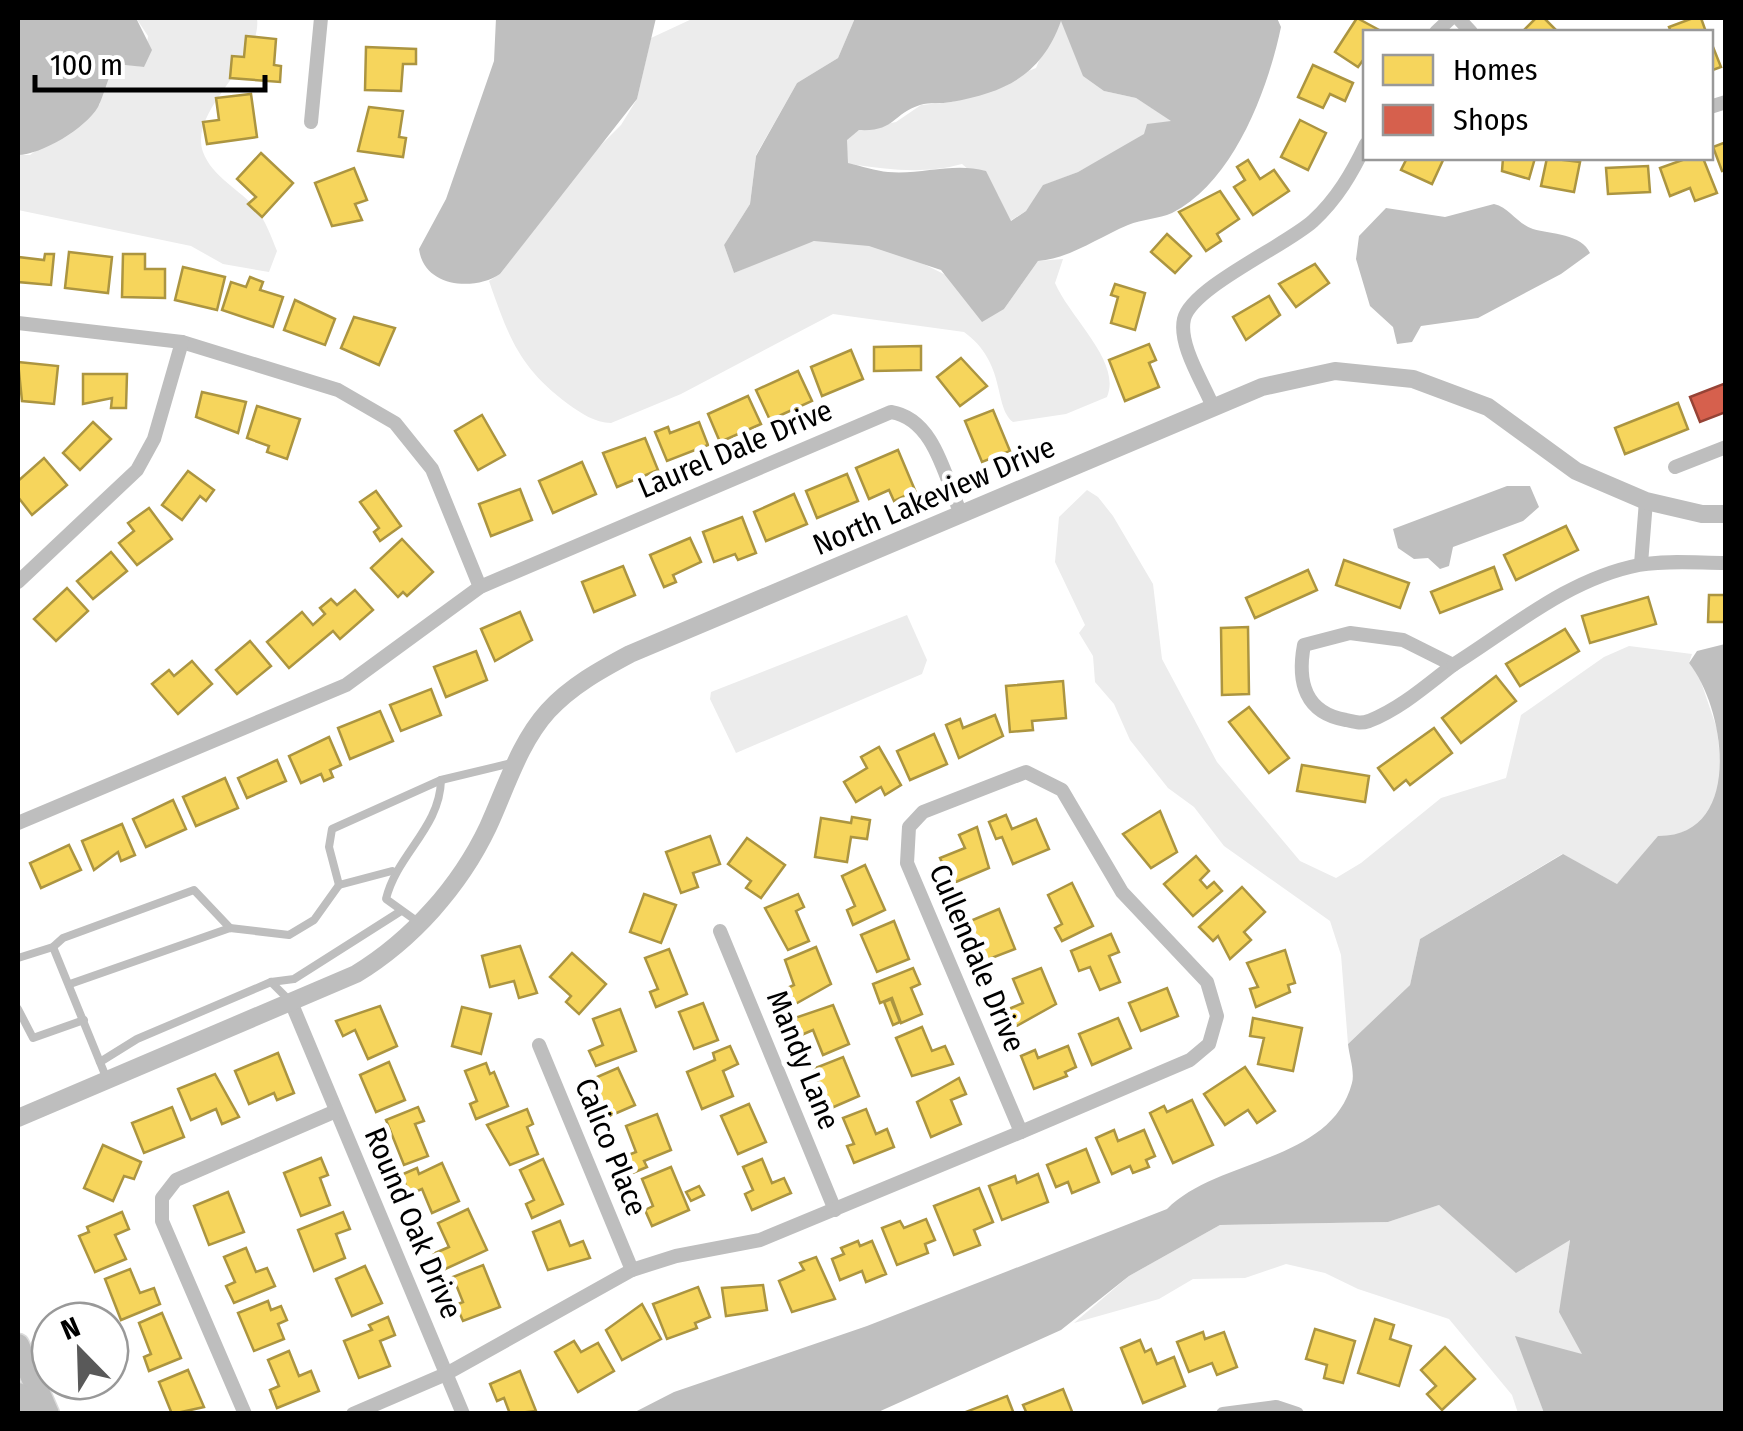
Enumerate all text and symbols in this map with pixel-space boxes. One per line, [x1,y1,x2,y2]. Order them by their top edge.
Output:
scale bar [35,30,265,92]
legend [1363,30,1713,160]
text: 100 m [50,47,123,83]
text: Homes [1453,52,1538,88]
text: Shops [1453,102,1528,138]
street label: Laurel Dale Drive [632,392,838,506]
street label: North Lakeview Drive [808,429,1060,563]
street label: Cullendale Drive [921,859,1033,1057]
street label: Mandy Lane [759,985,847,1135]
street label: Calico Place [567,1073,655,1221]
street label: Round Oak Drive [357,1122,469,1324]
north arrow [30,1301,130,1401]
text: N [56,1310,85,1347]

